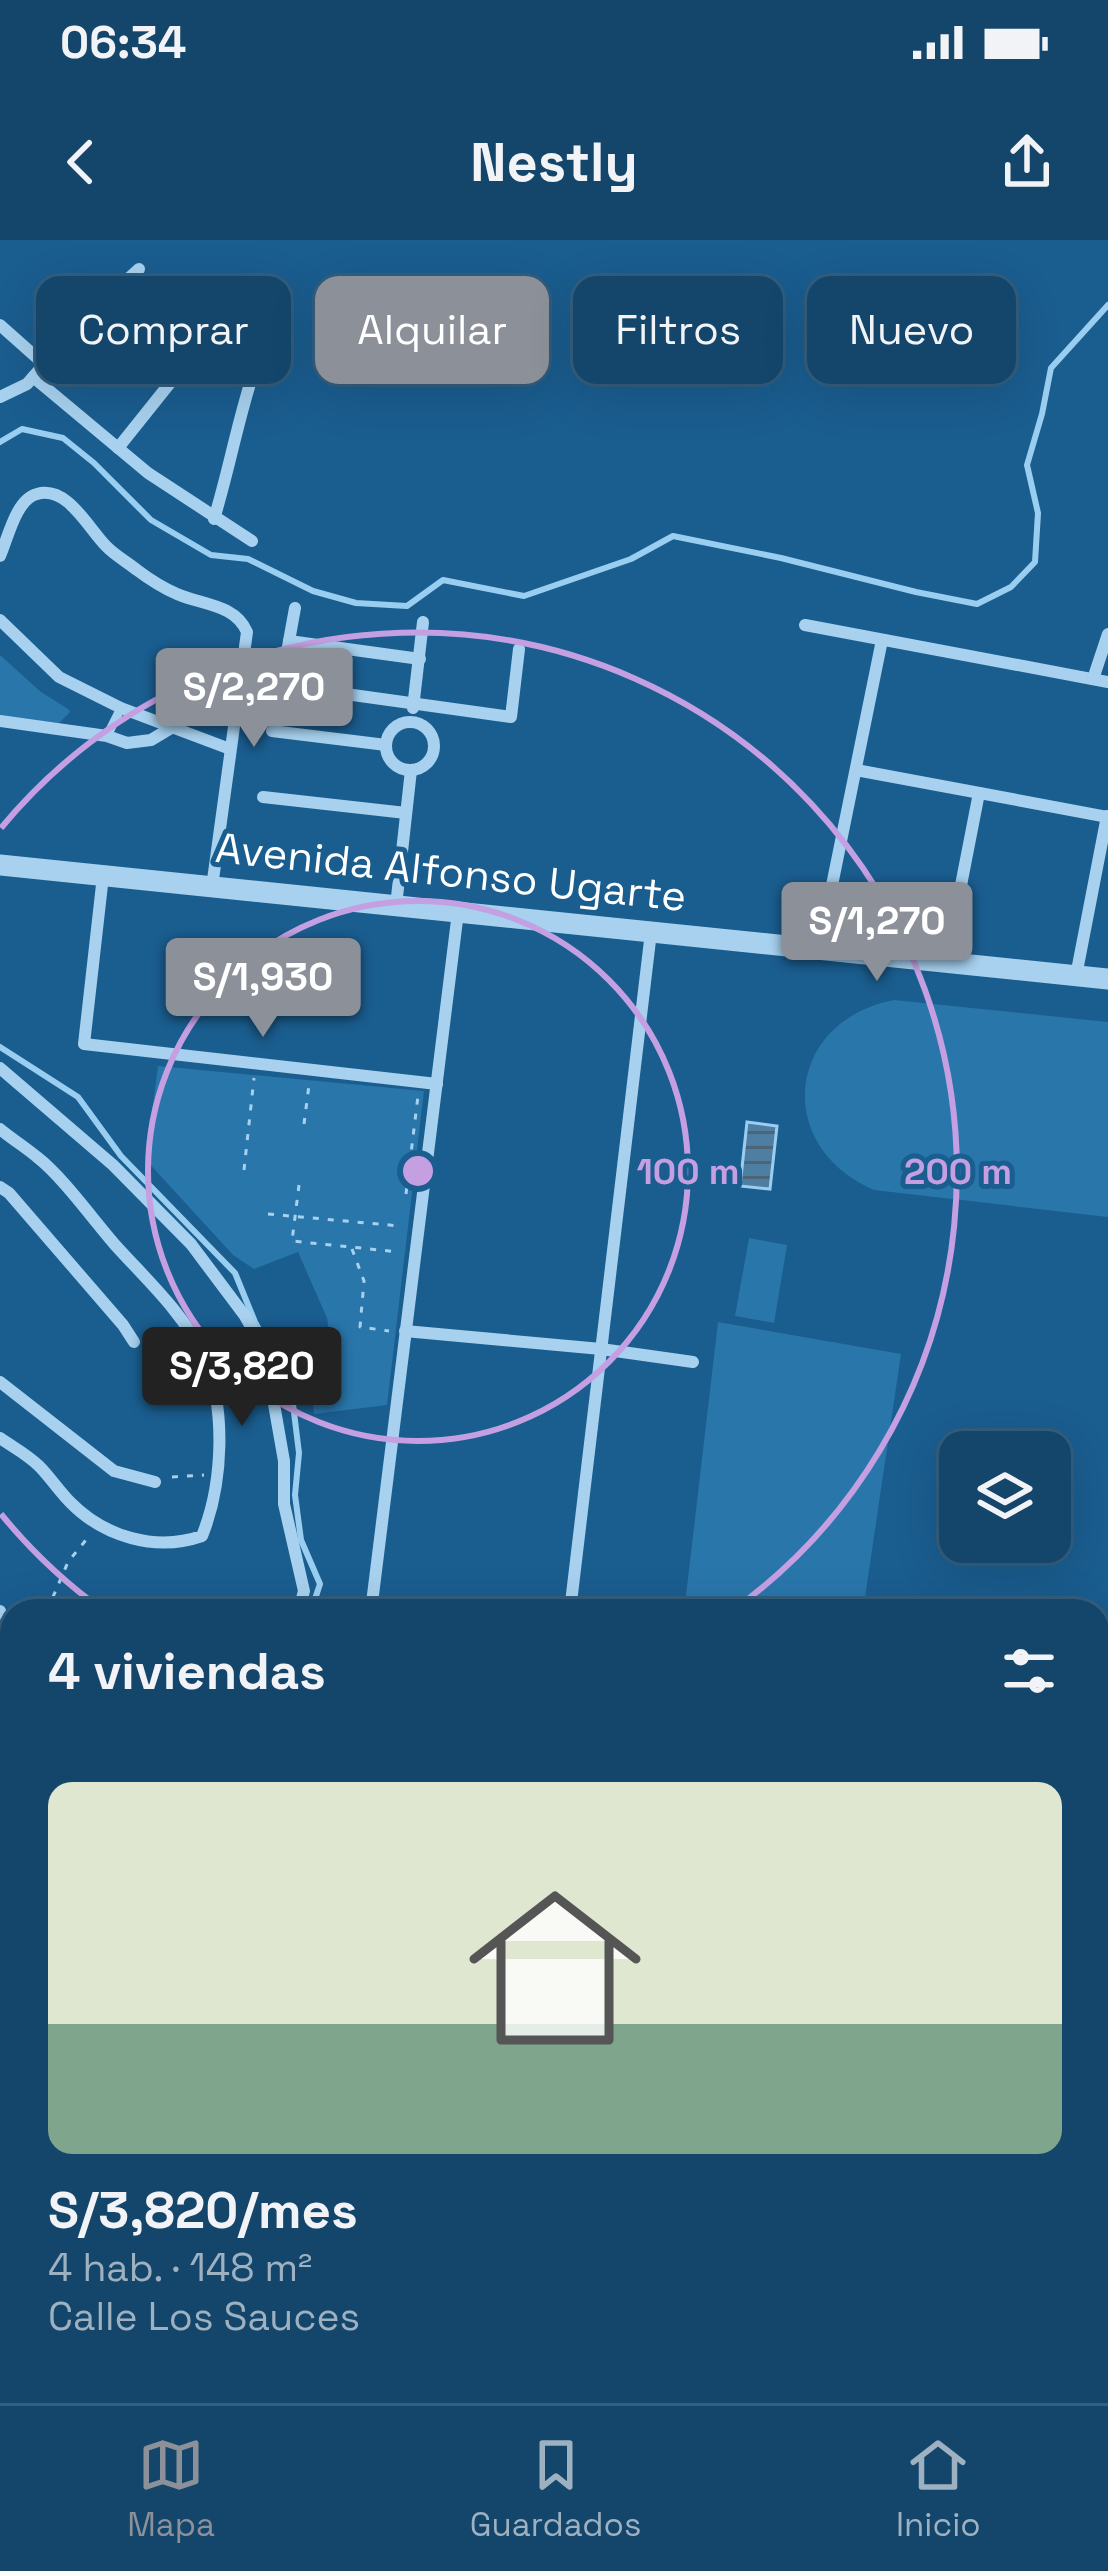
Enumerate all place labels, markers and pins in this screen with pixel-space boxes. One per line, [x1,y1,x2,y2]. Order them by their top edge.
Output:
pin: S/2,270 [143,648,365,750]
pin: S/1,270 [766,882,988,984]
pin: S/1,930 [152,938,374,1040]
centre of rings [397,1150,439,1192]
pin: S/3,820 [131,1327,353,1429]

